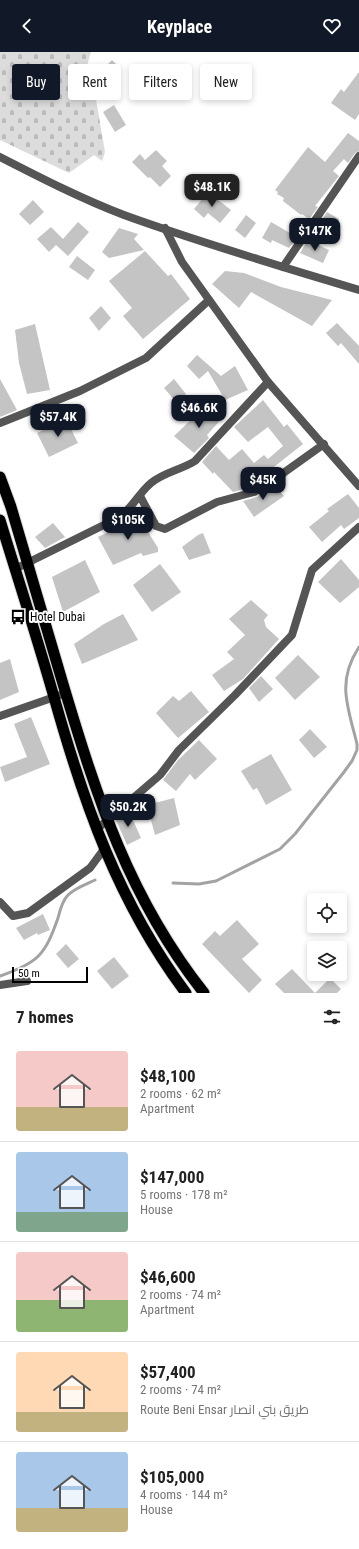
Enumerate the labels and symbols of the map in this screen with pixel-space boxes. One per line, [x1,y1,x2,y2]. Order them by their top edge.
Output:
pin: $48.1K [179,174,245,208]
pin: $147K [287,218,343,252]
pin: $46.6K [166,395,232,429]
pin: $57.4K [25,404,91,438]
pin: $45K [239,467,287,501]
pin: $105K [100,507,156,541]
bus stop icon: Hotel Dubai [9,608,27,626]
place label: Hotel Dubai [30,610,85,624]
pin: $50.2K [95,794,161,828]
scale bar [12,965,88,984]

